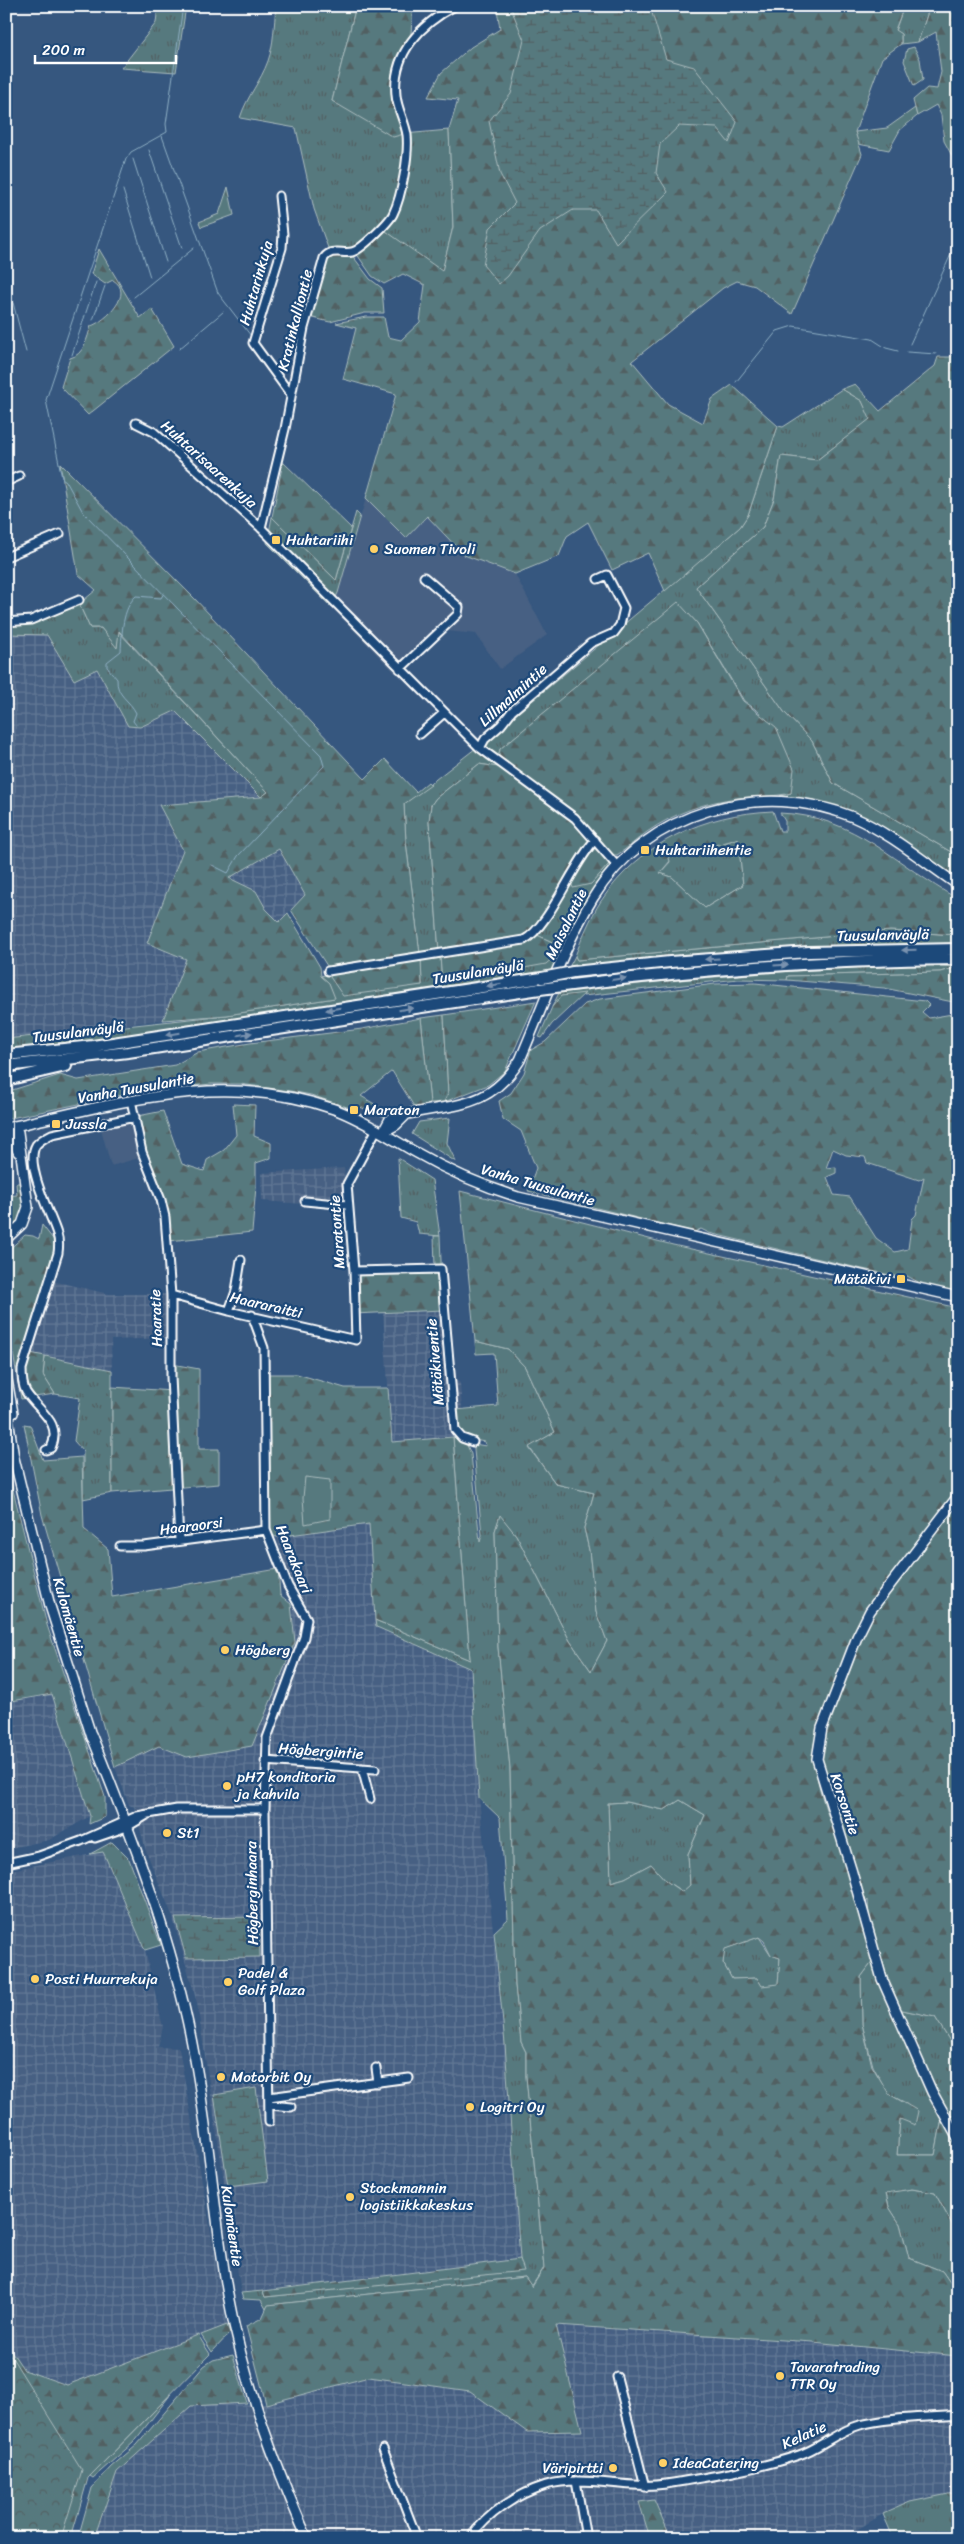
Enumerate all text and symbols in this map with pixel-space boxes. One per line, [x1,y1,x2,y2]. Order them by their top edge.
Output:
scale bar [35,32,176,64]
text: 200 m [42,37,86,63]
street label: Huhtarinkuja [232,237,281,328]
street label: Kratinkalliontie [270,266,320,374]
street label: Huhtarisaarenkuja [155,413,264,515]
place label: Huhtariihi [286,527,354,553]
marker: Huhtariihi [270,534,282,546]
place label: Suomen Tivoli [384,536,476,562]
marker: Suomen Tivoli [368,543,380,555]
street label: Lillmalmintie [473,657,554,733]
place label: Huhtariihentie [655,837,752,863]
marker: Huhtariihentie [639,844,651,856]
street label: Maisalantie [538,884,594,964]
street label: Tuusulanväylä [837,921,930,949]
one-way arrow [901,946,917,954]
street label: Tuusulanväylä [431,952,526,992]
one-way arrow [704,955,720,963]
one-way arrow [773,960,789,968]
one-way arrow [611,975,627,983]
one-way arrow [486,981,502,989]
one-way arrow [398,1005,414,1013]
one-way arrow [325,1006,341,1014]
street label: Tuusulanväylä [31,1013,126,1051]
one-way arrow [164,1030,180,1038]
one-way arrow [238,1030,254,1038]
street label: Vanha Tuusulantie [76,1065,196,1111]
place label: Maraton [364,1097,420,1123]
marker: Maraton [348,1104,360,1116]
place label: Jussla [65,1111,107,1137]
marker: Jussla [50,1118,62,1130]
street label: Vanha Tuusulantie [478,1156,598,1214]
street label: Maratontie [321,1194,353,1270]
place label: Mätäkivi [834,1266,892,1292]
marker: Mätäkivi [895,1273,907,1285]
street label: Haararaitti [227,1284,306,1326]
street label: Haaratie [142,1288,170,1347]
street label: Mätäkiventie [418,1317,452,1407]
street label: Haaraorsi [158,1509,225,1543]
street label: Haarakaari [268,1520,320,1598]
street label: Kulomäentie [45,1574,93,1660]
place label: Högberg [235,1637,291,1663]
marker: Högberg [219,1644,231,1656]
street label: Högbergintie [278,1735,365,1767]
place label: pH7 konditoria ja kahvila [234,1764,336,1807]
street label: Korsontie [823,1770,867,1839]
marker: pH7 konditoria ja kahvila [221,1780,233,1792]
place label: St1 [177,1820,199,1846]
marker: St1 [161,1827,173,1839]
street label: Högberginhaara [238,1840,266,1945]
place label: Padel & Golf Plaza [238,1960,305,2003]
place label: Posti Huurrekuja [45,1966,158,1992]
marker: Posti Huurrekuja [29,1973,41,1985]
marker: Padel & Golf Plaza [222,1976,234,1988]
place label: Motorbit Oy [231,2064,312,2090]
marker: Motorbit Oy [215,2071,227,2083]
place label: Logitri Oy [480,2094,545,2120]
marker: Logitri Oy [464,2101,476,2113]
place label: Stockmannin logistiikkakeskus [360,2175,473,2218]
street label: Kulomäentie [213,2184,251,2269]
marker: Stockmannin logistiikkakeskus [344,2191,356,2203]
place label: Tavaratrading TTR Oy [790,2354,881,2397]
marker: Tavaratrading TTR Oy [774,2370,786,2382]
street label: Kelatie [777,2413,831,2456]
place label: IdeaCatering [672,2450,760,2476]
place label: Väripirtti [543,2455,604,2481]
marker: IdeaCatering [657,2457,669,2469]
marker: Väripirtti [607,2462,619,2474]

